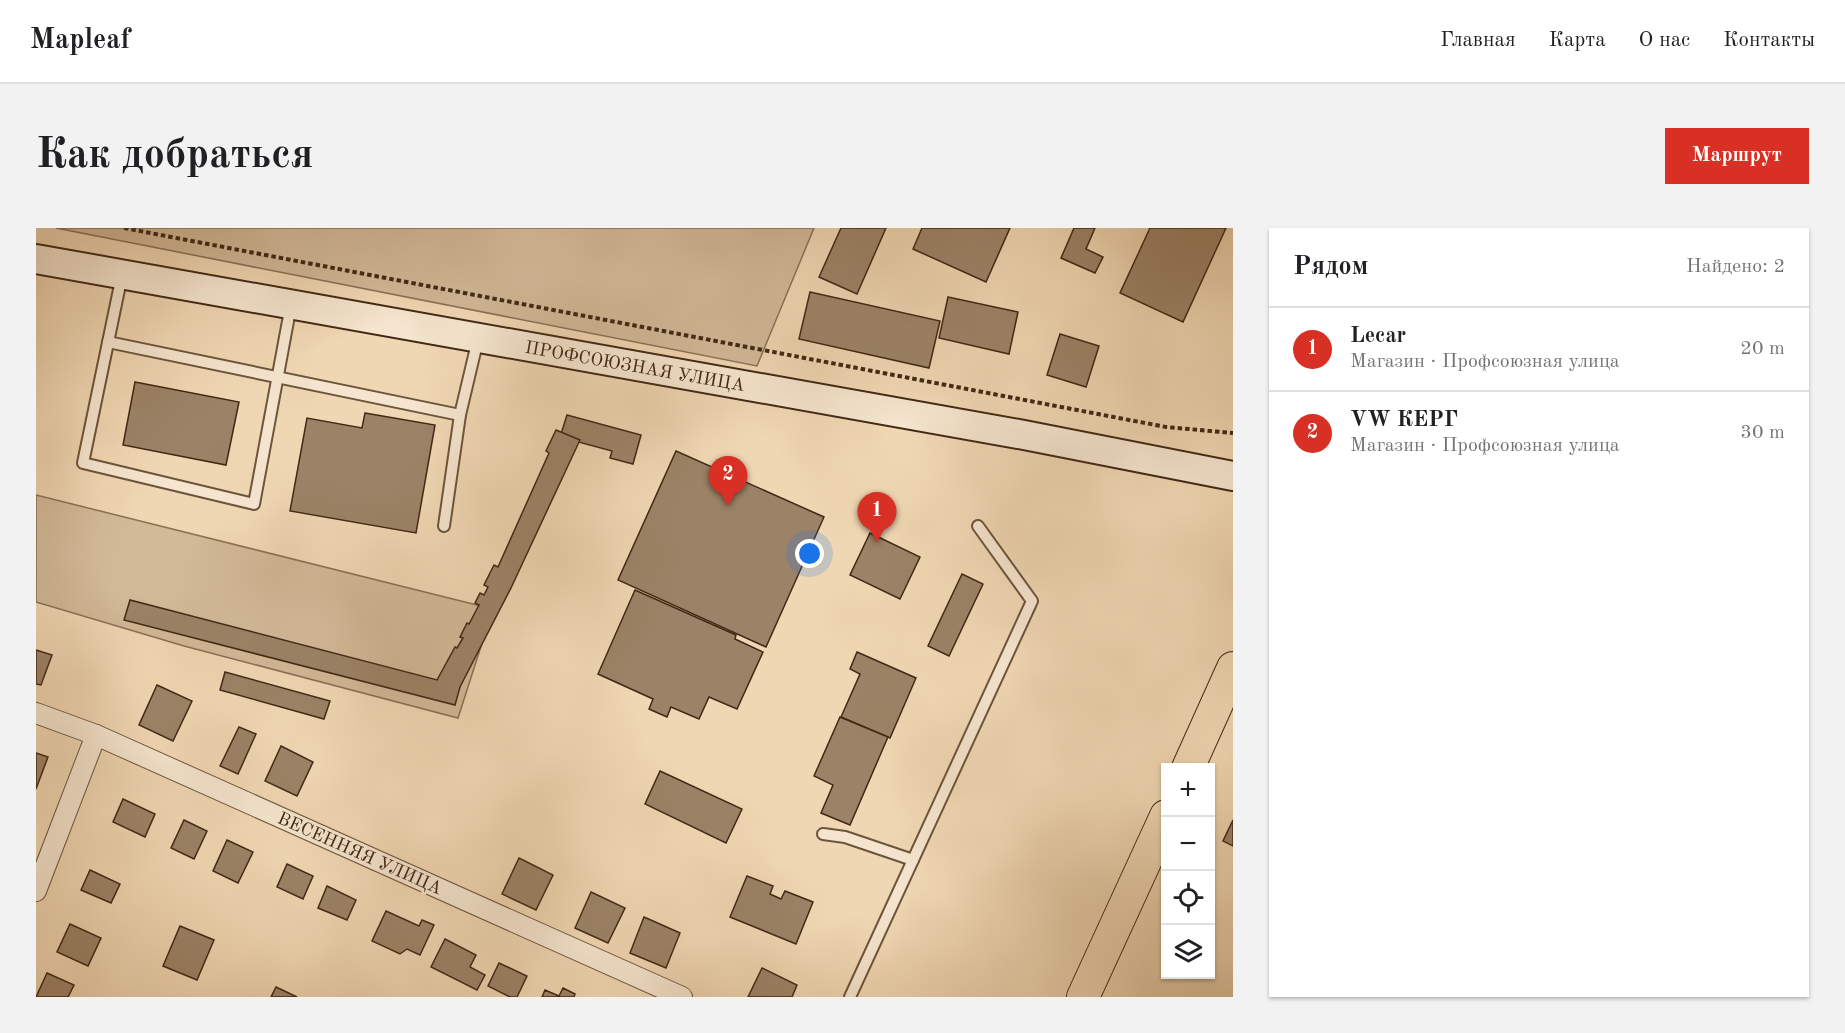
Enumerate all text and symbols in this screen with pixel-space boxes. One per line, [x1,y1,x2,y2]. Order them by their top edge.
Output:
text: Mapleaf [30,27,130,55]
text: Главная [1440,30,1516,51]
text: Карта [1549,30,1606,51]
text: О нас [1639,30,1690,51]
text: Контакты [1723,30,1815,51]
button: Маршрут [1665,128,1809,184]
text: Как добраться [36,135,313,177]
text: Рядом [1293,254,1368,280]
text: Найдено: 2 [1686,257,1785,277]
text: Lecar [1350,325,1406,347]
street label: ПРОФСОЮЗНАЯ УЛИЦА [524,339,746,395]
text: 1 [1307,339,1318,359]
text: 20 m [1740,339,1785,359]
text: Магазин · Профсоюзная улица [1350,352,1620,372]
text: VW КЕРГ [1350,409,1458,431]
text: 2 [1307,423,1318,443]
text: 30 m [1740,423,1785,443]
text: Магазин · Профсоюзная улица [1350,436,1620,456]
pin: 2 [708,456,748,506]
pin: 1 [858,492,896,542]
your location [795,539,824,568]
map controls [1161,763,1215,979]
button: + [1161,763,1215,817]
street label: ВЕСЕННЯЯ УЛИЦА [275,809,445,898]
button: − [1161,817,1215,871]
button: locate [1161,871,1215,925]
button: layers [1161,925,1215,979]

